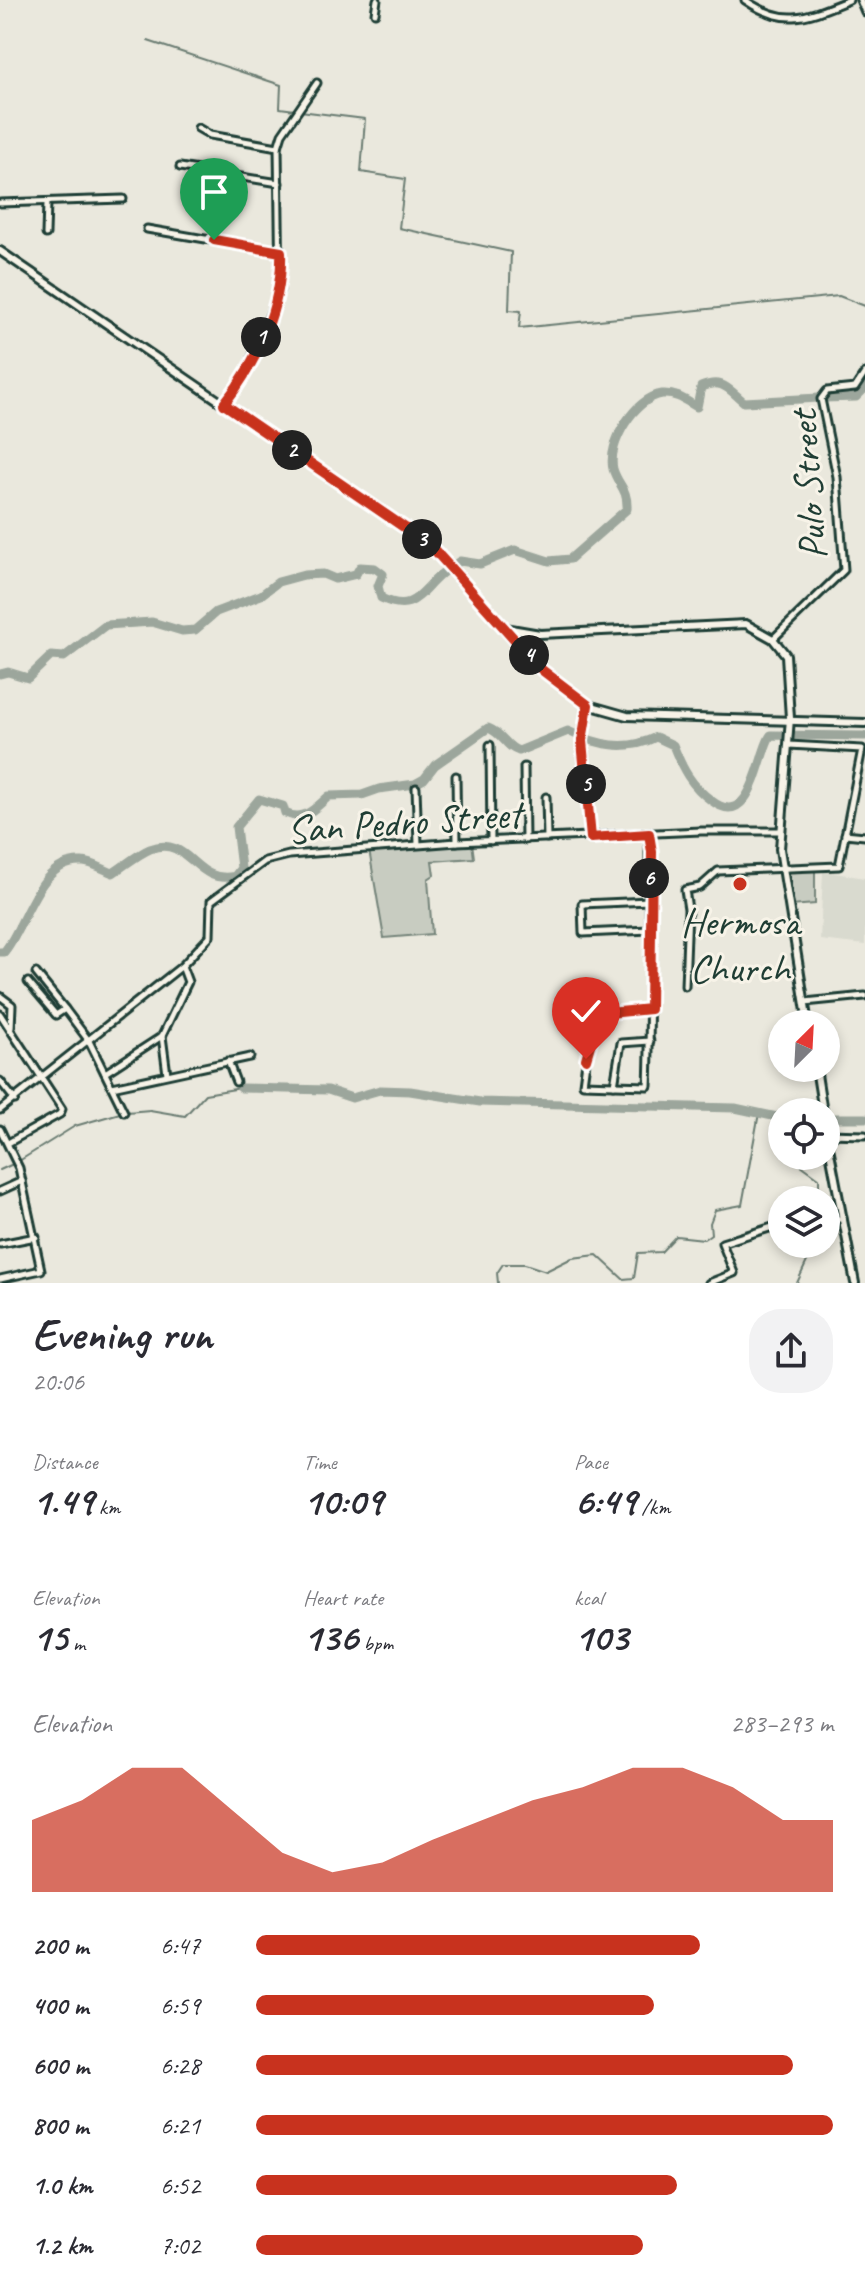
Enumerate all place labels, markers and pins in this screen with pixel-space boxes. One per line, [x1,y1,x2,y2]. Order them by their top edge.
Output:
pin [180,158,248,240]
pin: 1 [241,317,281,357]
pin: 2 [272,430,312,470]
pin: 3 [402,519,442,559]
pin: 4 [509,635,549,675]
pin: 5 [566,764,606,804]
pin: 6 [629,858,669,898]
marker: Hermosa Church [731,875,749,893]
place label: Hermosa Church [681,897,803,993]
pin [552,977,620,1059]

